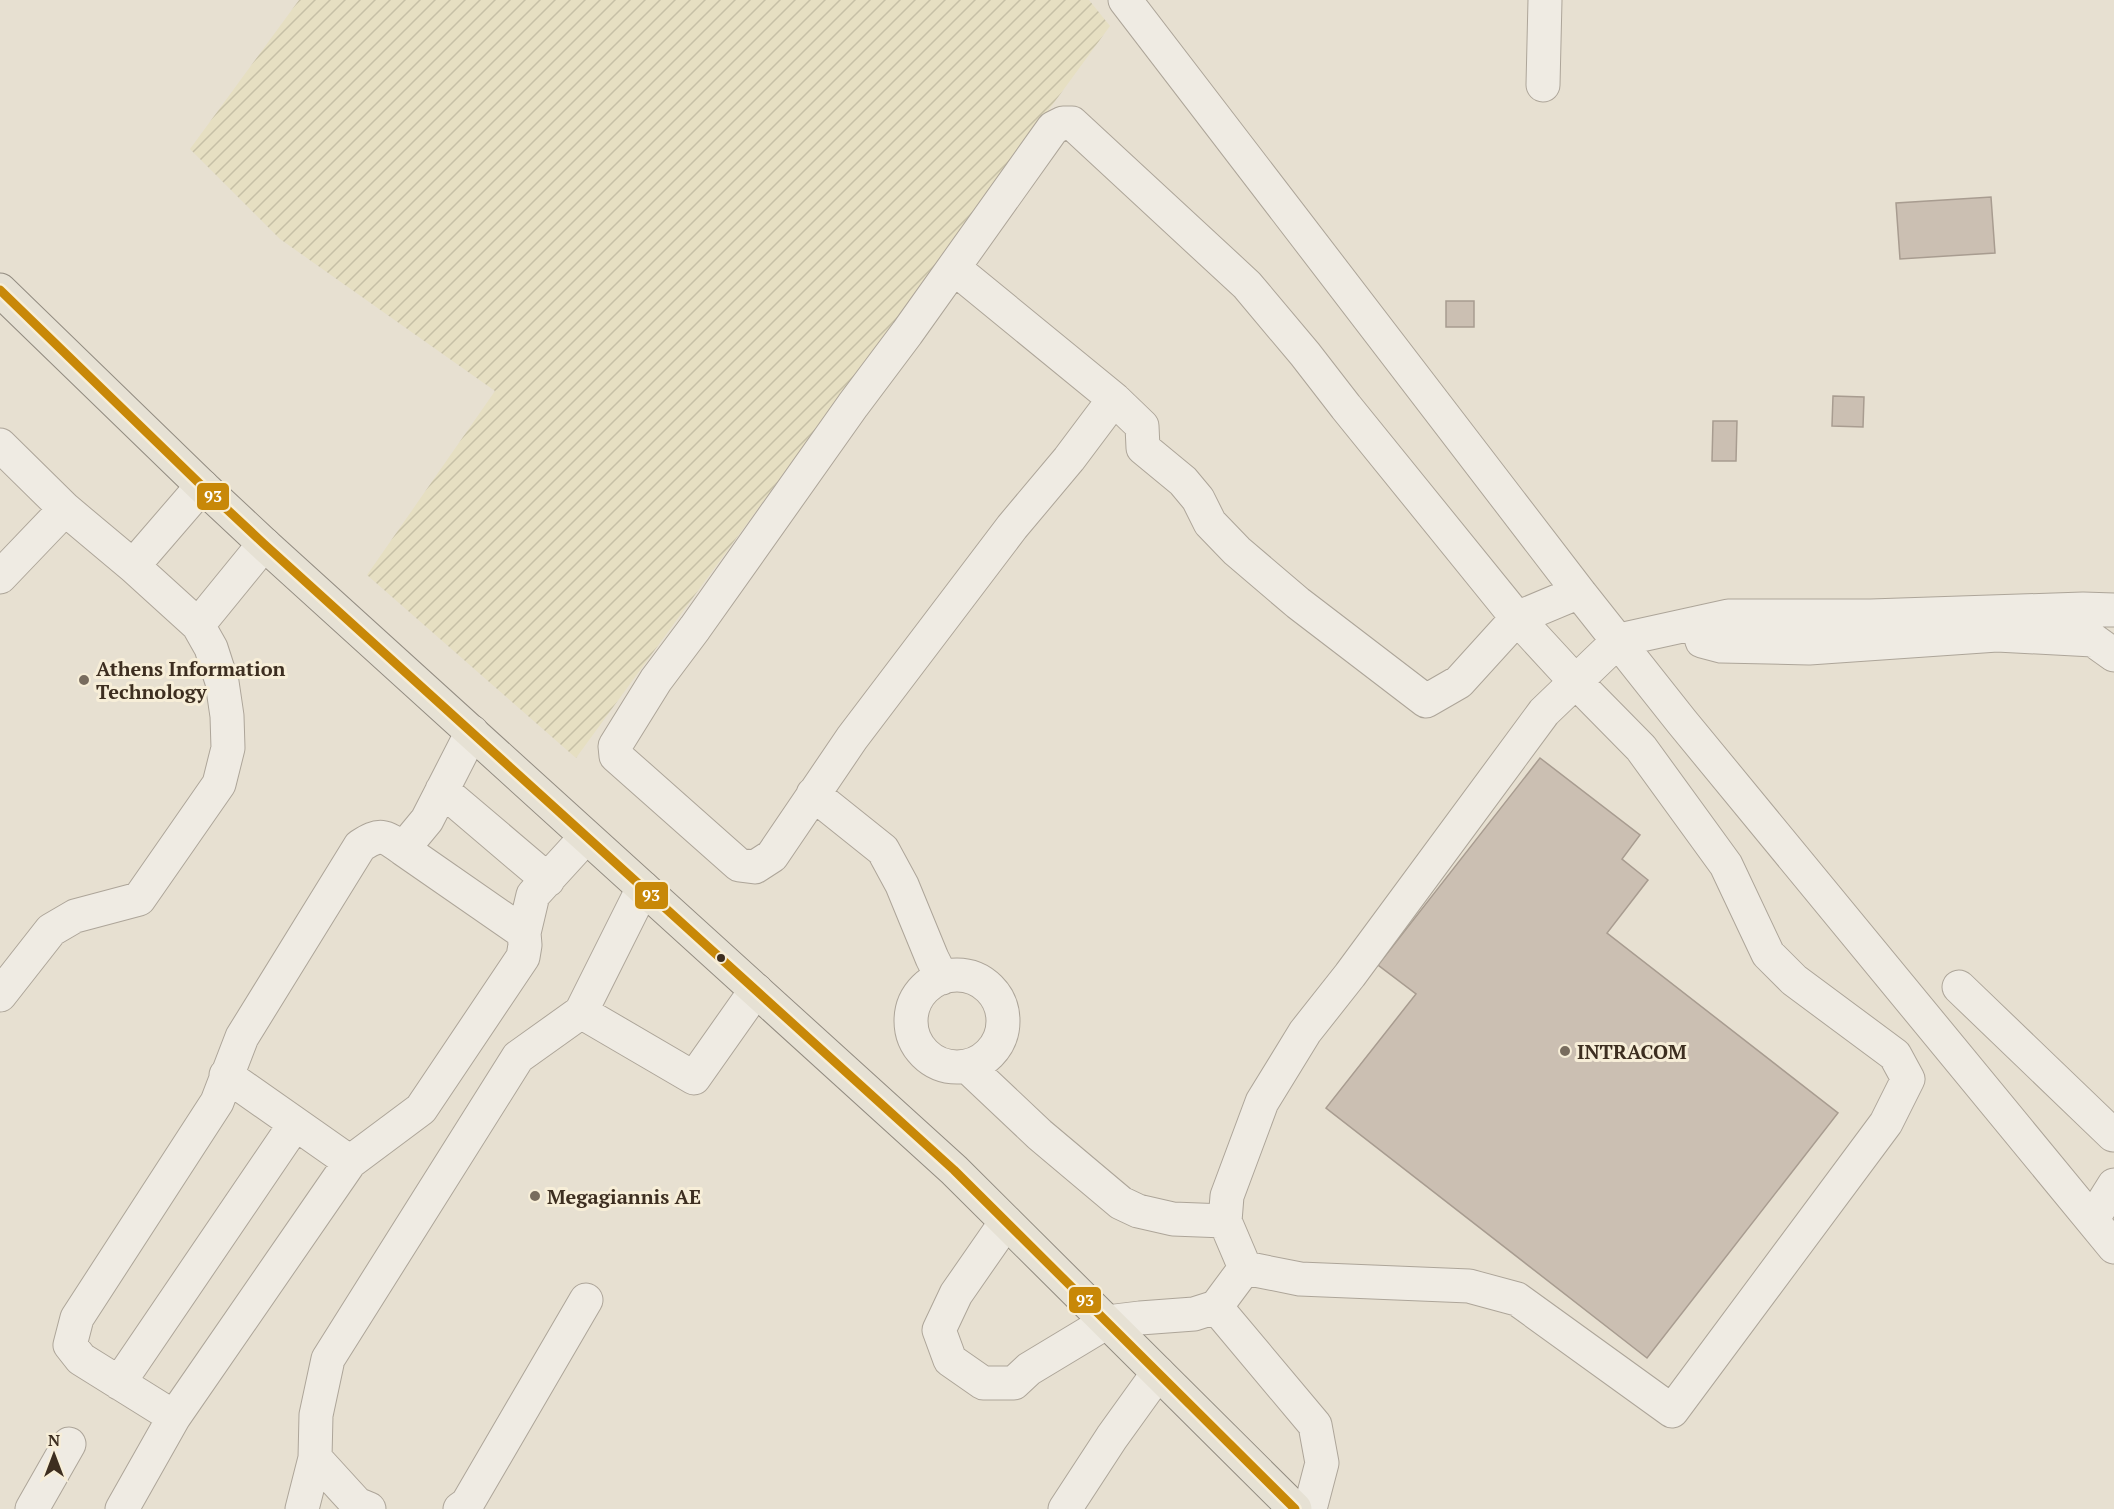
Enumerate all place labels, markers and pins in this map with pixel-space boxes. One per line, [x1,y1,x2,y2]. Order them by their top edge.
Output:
place label: Athens Information Technology [96,655,286,705]
marker: Athens Information Technology [77,673,91,687]
unlabelled marker [715,952,727,964]
place label: INTRACOM [1577,1038,1687,1065]
marker: INTRACOM [1558,1044,1572,1058]
place label: Megagiannis AE [547,1183,701,1210]
marker: Megagiannis AE [528,1189,542,1203]

